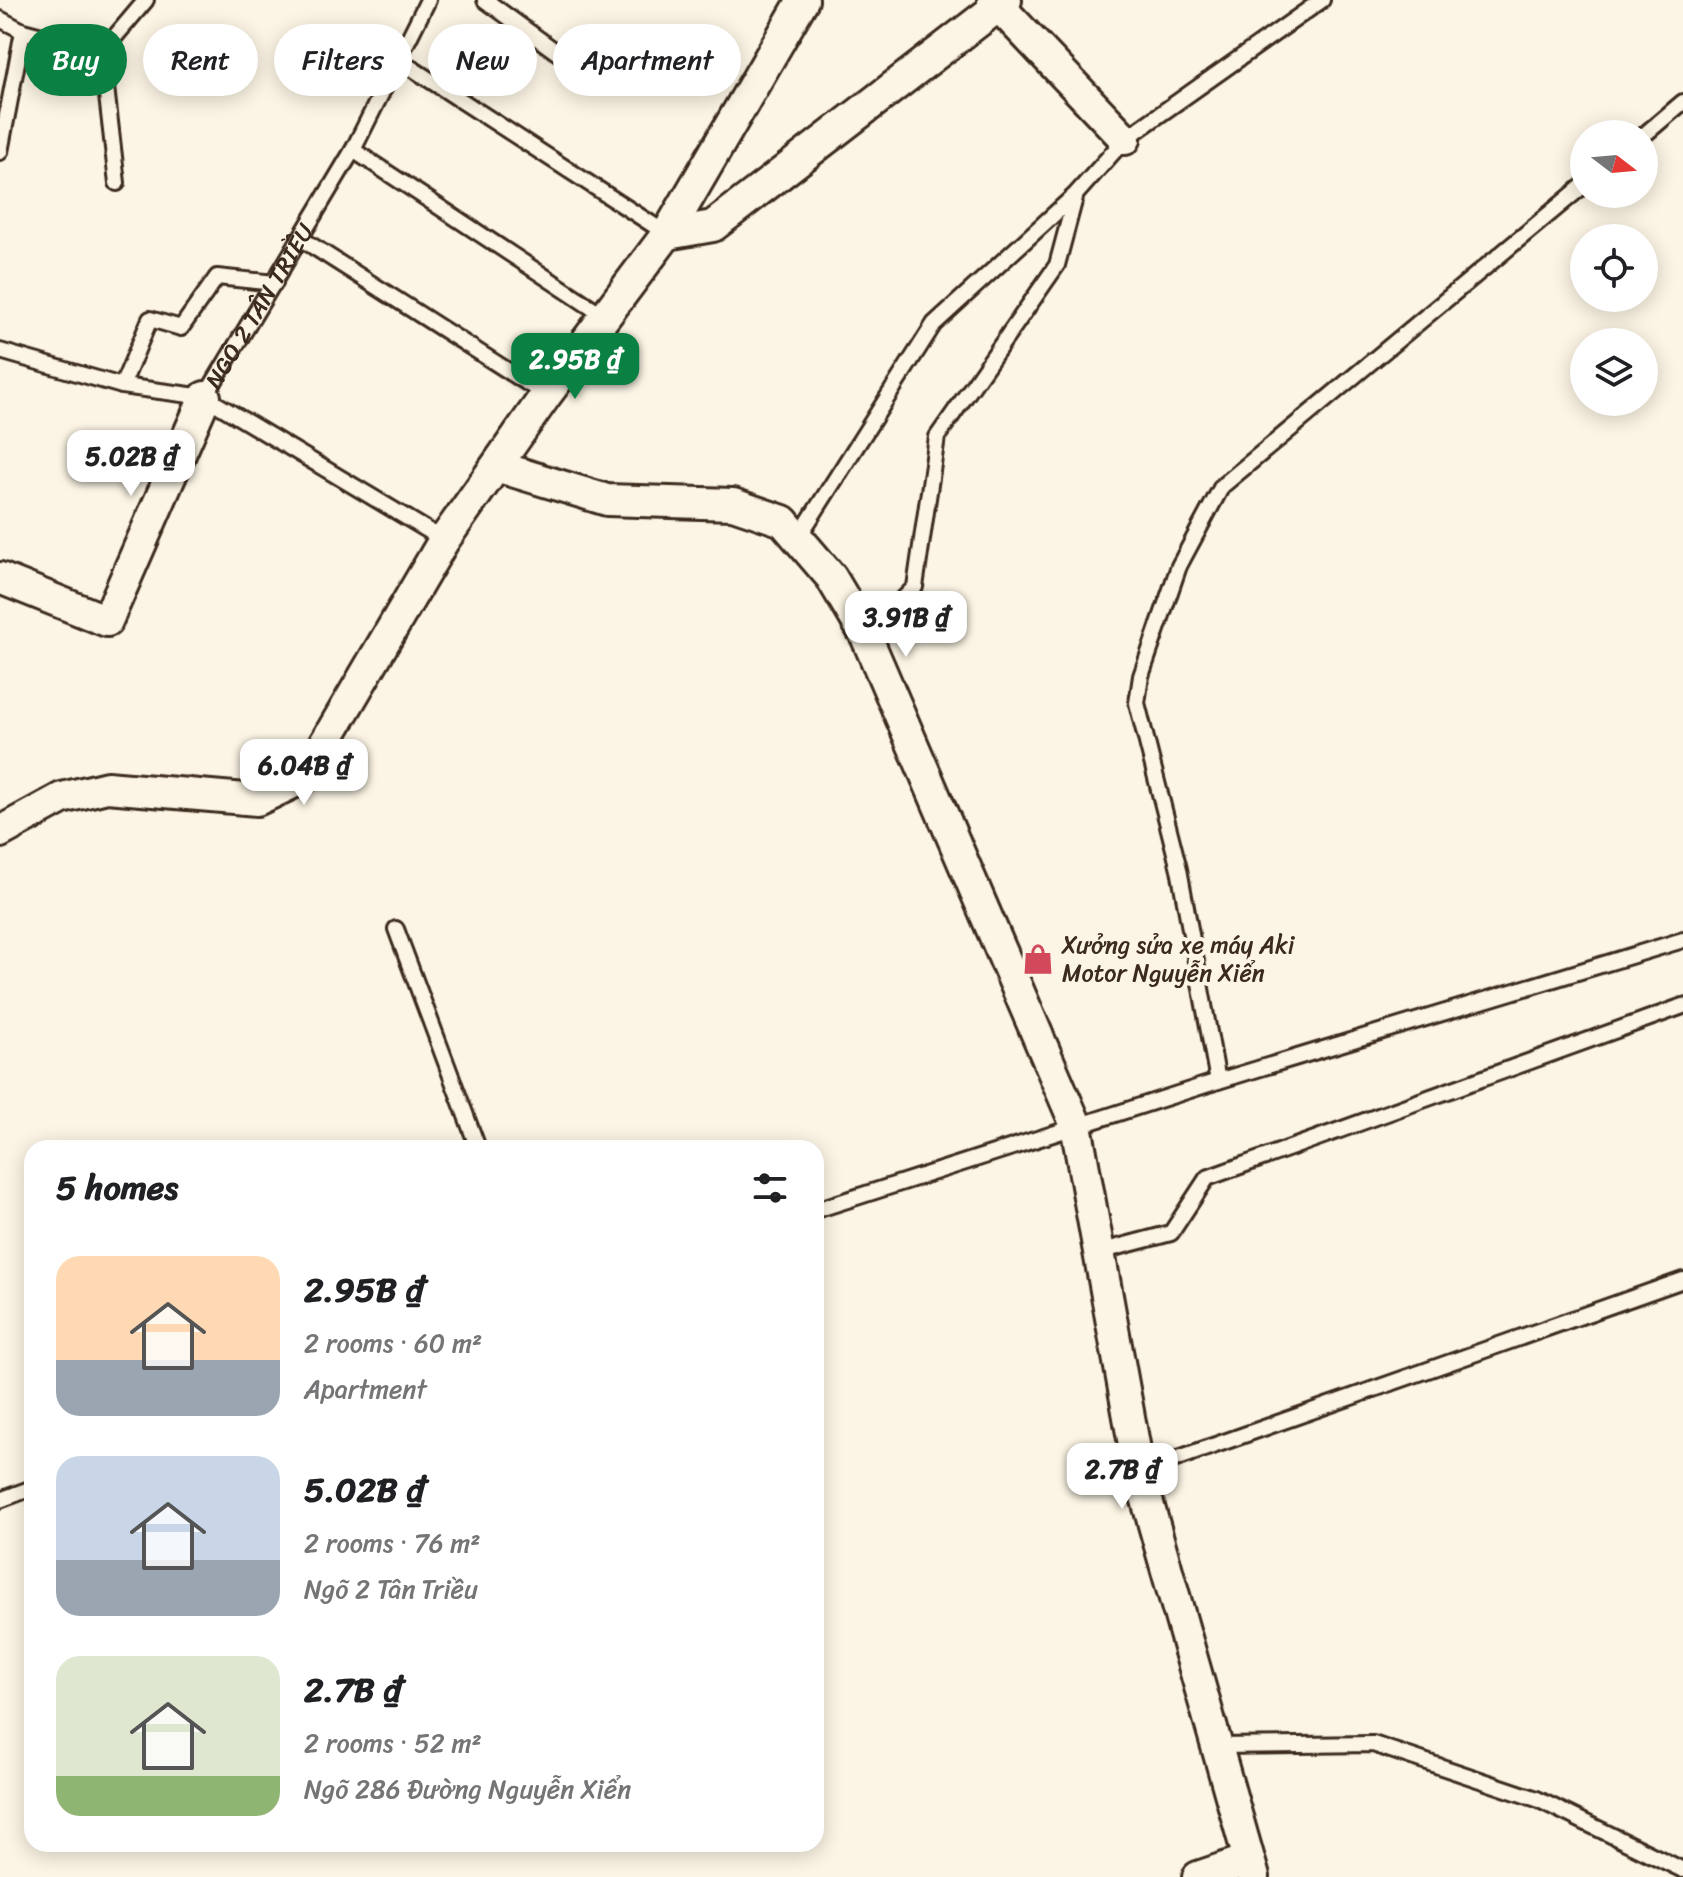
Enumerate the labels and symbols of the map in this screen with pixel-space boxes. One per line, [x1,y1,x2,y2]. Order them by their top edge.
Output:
north arrow [1570,120,1658,208]
street label: NGÕ 2 TÂN TRIỀU [193,214,326,397]
pin: 2.95B ₫ [501,333,649,401]
pin: 5.02B ₫ [57,430,205,498]
pin: 3.91B ₫ [832,591,980,659]
pin: 6.04B ₫ [230,739,378,807]
place label: Xưởng sửa xe máy Aki Motor Nguyễn Xiển [1061,924,1296,994]
shop icon: Xưởng sửa xe máy Aki Motor Nguyễn Xiển [1021,942,1055,976]
pin: 2.7B ₫ [1057,1443,1187,1511]

